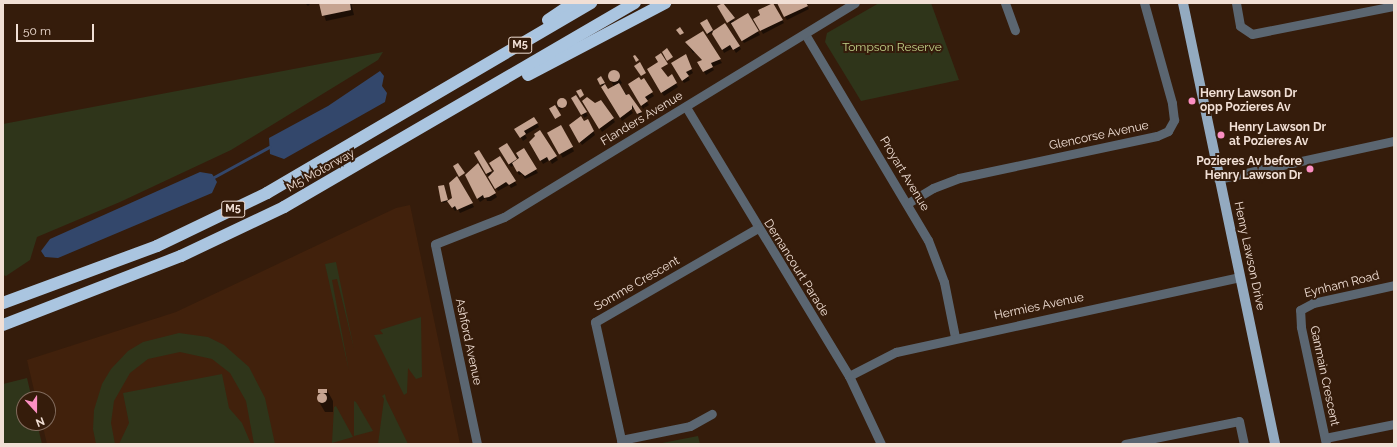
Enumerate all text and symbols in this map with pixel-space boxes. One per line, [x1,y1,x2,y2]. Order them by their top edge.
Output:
scale bar [18,16,96,42]
text: 50 m [23,24,51,38]
road number: M5 [508,36,532,54]
park label: Tompson Reserve [842,41,942,55]
place label: Henry Lawson Dr opp Pozieres Av [1200,87,1298,115]
street label: Flanders Avenue [598,89,686,149]
marker: Henry Lawson Dr opp Pozieres Av [1187,96,1197,106]
street label: Glencorse Avenue [1048,118,1150,154]
place label: Henry Lawson Dr at Pozieres Av [1229,121,1327,149]
marker: Henry Lawson Dr at Pozieres Av [1216,130,1226,140]
street label: Proyart Avenue [876,134,932,214]
street label: M5 Motorway [285,146,357,196]
place label: Pozieres Av before Henry Lawson Dr [1195,155,1302,183]
marker: Pozieres Av before Henry Lawson Dr [1305,164,1315,174]
road number: M5 [221,200,245,218]
street label: Henry Lawson Drive [1230,200,1268,312]
street label: Dernancourt Parade [760,217,832,319]
street label: Somme Crescent [592,254,682,314]
street label: Eynham Road [1303,269,1381,301]
street label: Hermies Avenue [993,290,1085,324]
street label: Ashford Avenue [452,297,484,387]
street label: Ganmain Crescent [1306,325,1342,427]
north arrow [16,391,56,431]
text: N [34,414,46,429]

